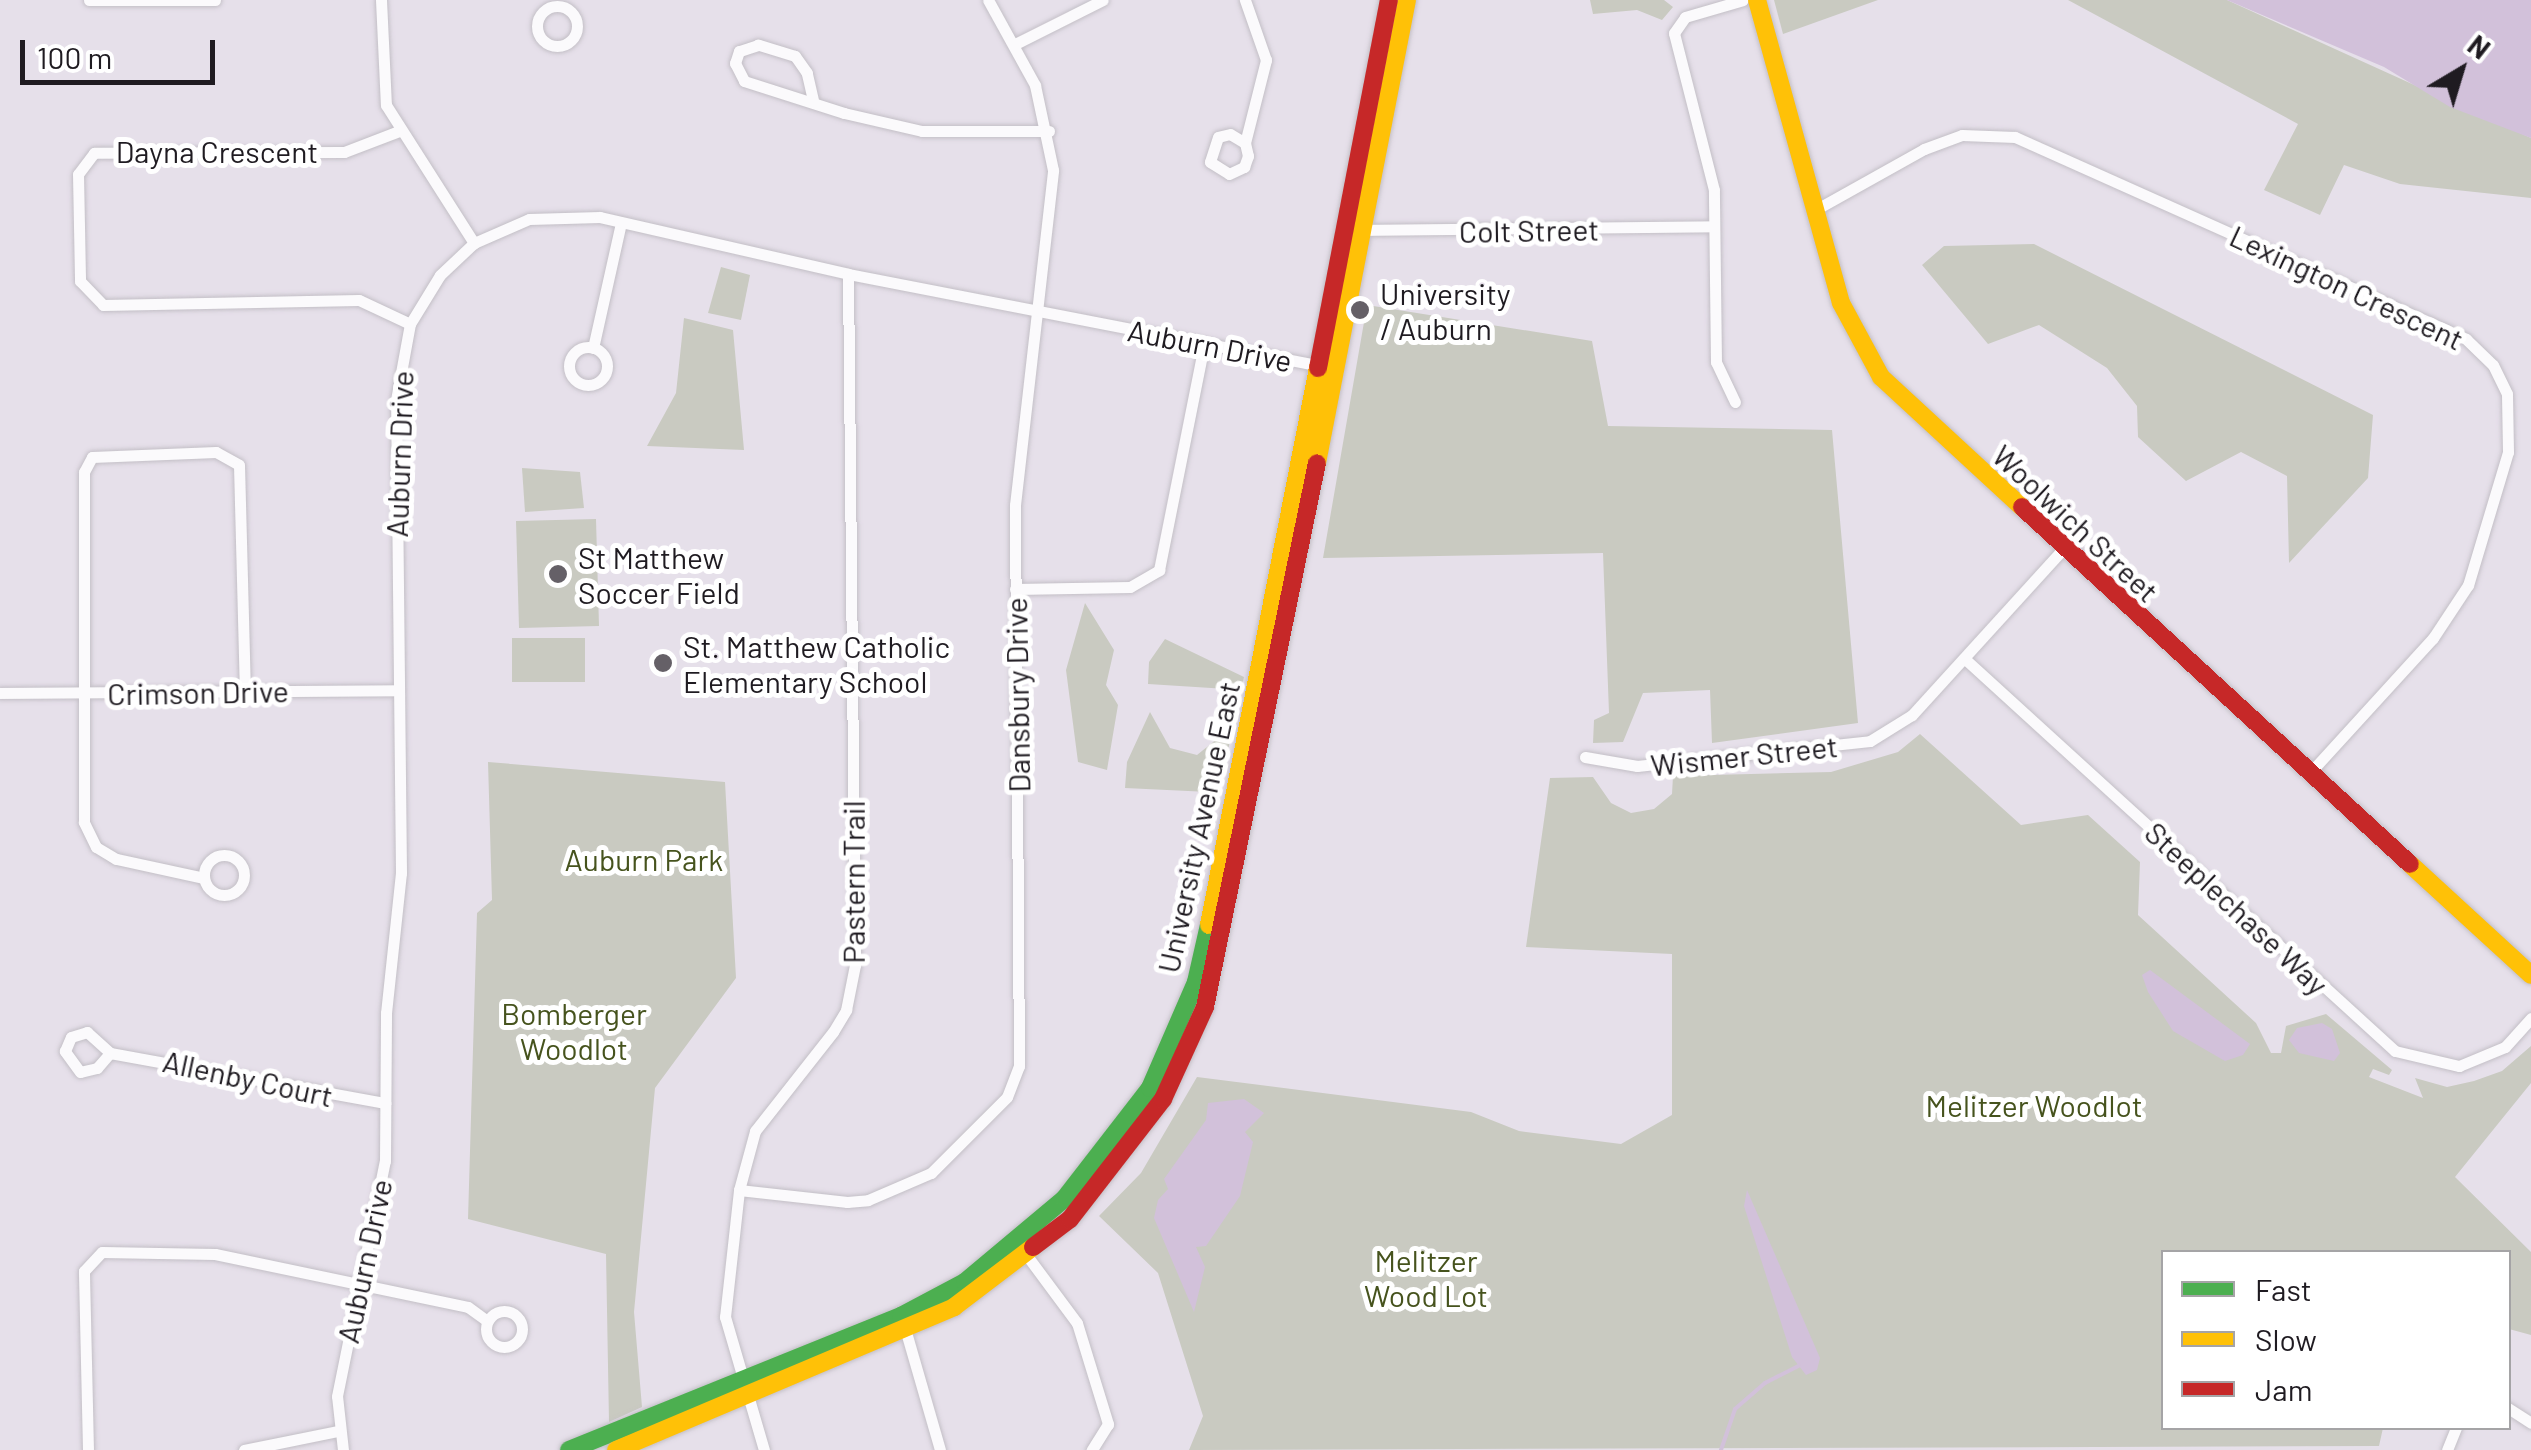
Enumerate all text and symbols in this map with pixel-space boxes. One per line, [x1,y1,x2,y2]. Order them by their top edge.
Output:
scale bar [25,20,220,82]
north arrow [2411,20,2511,120]
text: N [2462,27,2497,65]
text: 100 m [37,39,112,75]
street label: Dayna Crescent [116,133,318,169]
street label: Colt Street [1459,211,1599,249]
street label: Lexington Crescent [2225,217,2469,357]
place label: University / Auburn [1380,275,1511,346]
marker: University / Auburn [1349,299,1371,321]
street label: Auburn Drive [1125,311,1295,379]
street label: Auburn Drive [378,370,420,538]
street label: Woolwich Street [1986,437,2166,609]
place label: St Matthew Soccer Field [578,539,740,610]
marker: St Matthew Soccer Field [547,563,569,585]
street label: Dansbury Drive [997,597,1037,793]
place label: St. Matthew Catholic Elementary School [683,628,950,698]
marker: St. Matthew Catholic Elementary School [652,652,674,674]
street label: Crimson Drive [107,672,289,712]
street label: University Avenue East [1150,678,1246,976]
street label: Wismer Street [1649,727,1839,783]
street label: Pastern Trail [835,800,871,964]
street label: Steeplechase Way [2138,814,2336,1002]
park label: Auburn Park [565,841,723,877]
park label: Bomberger Woodlot [501,995,647,1066]
street label: Allenby Court [160,1042,336,1114]
park label: Melitzer Woodlot [1925,1087,2143,1123]
street label: Auburn Drive [329,1176,399,1346]
park label: Melitzer Wood Lot [1364,1242,1488,1312]
legend [2161,1250,2511,1430]
text: Fast [2255,1271,2312,1307]
text: Slow [2255,1321,2317,1357]
text: Jam [2255,1371,2312,1407]

